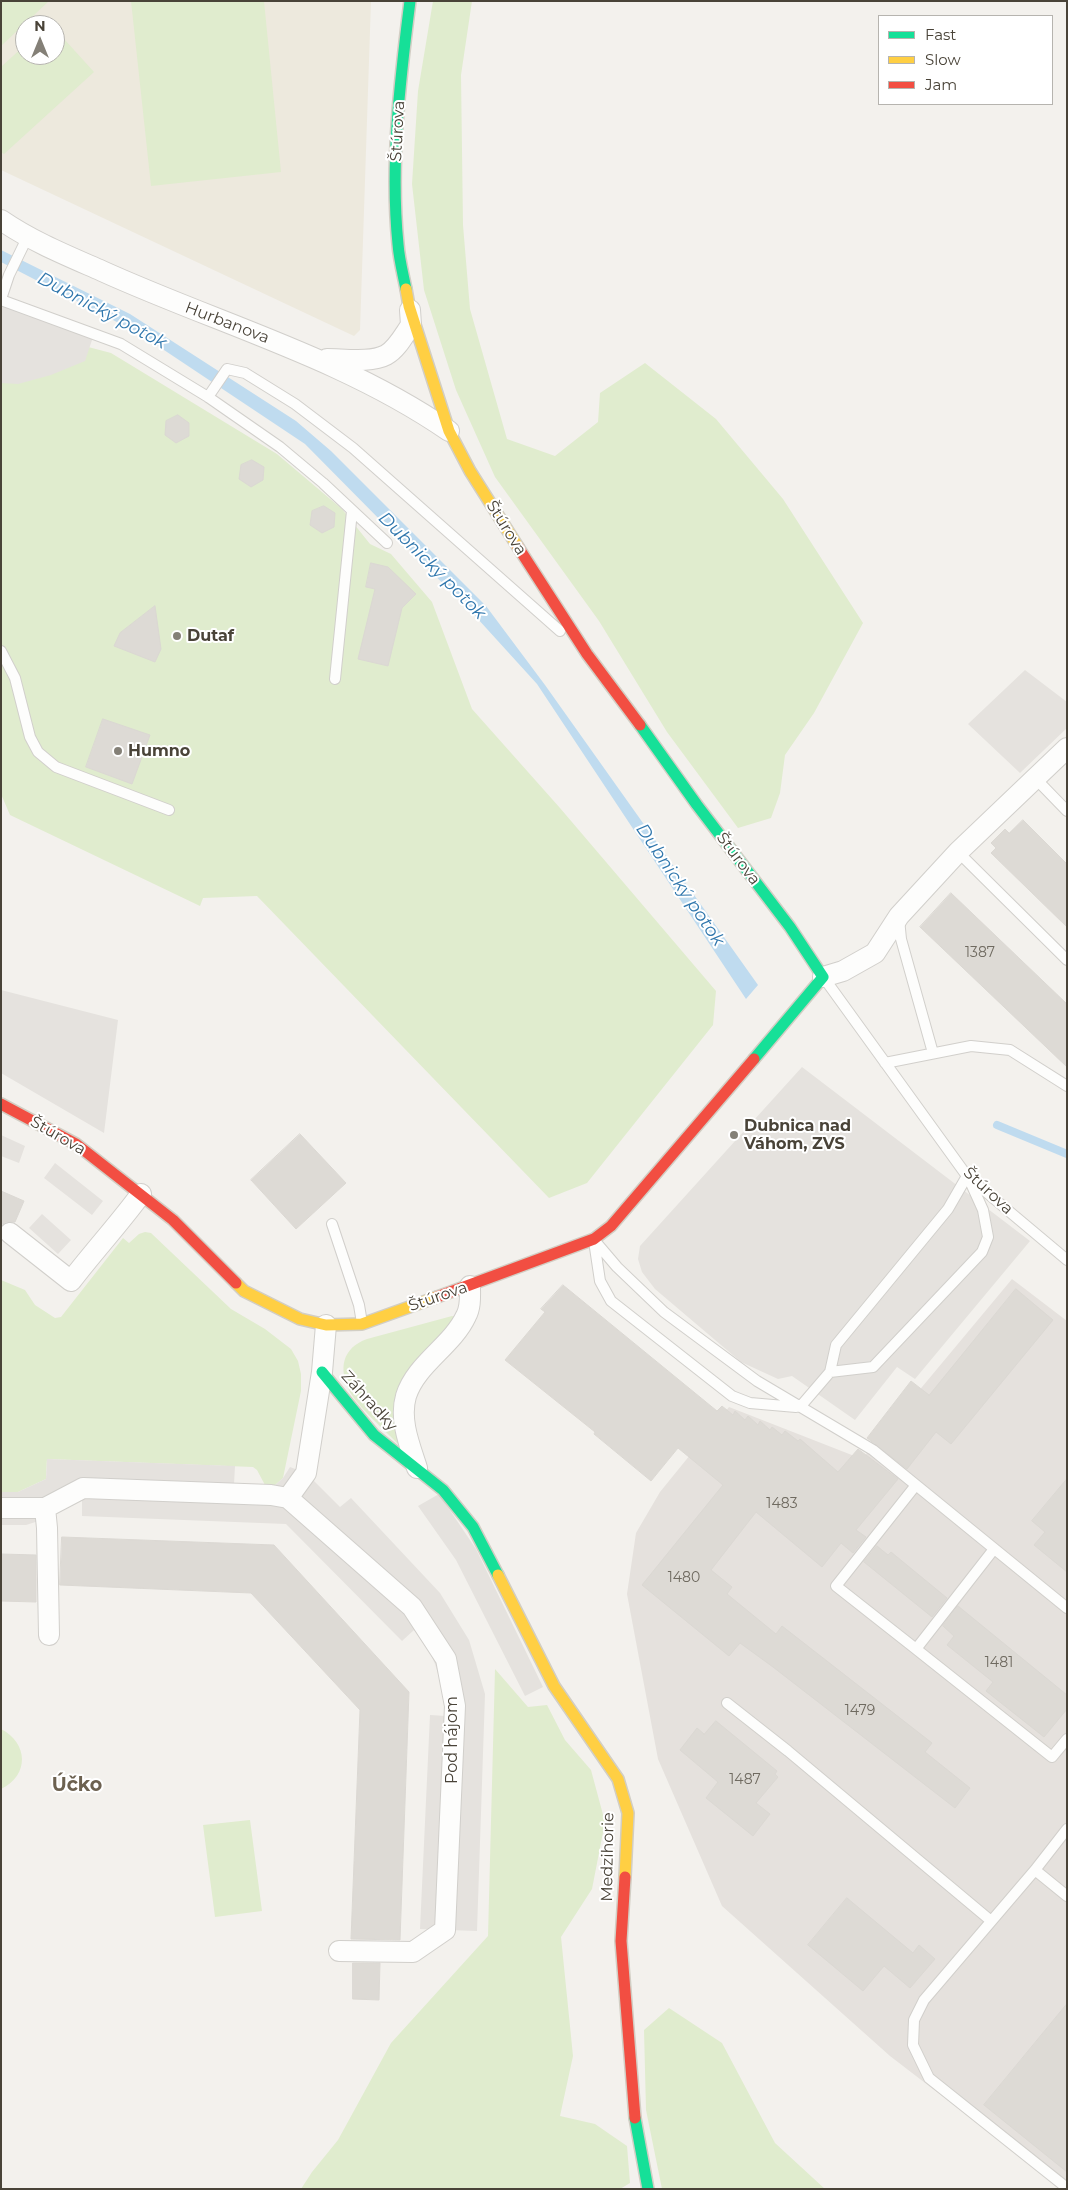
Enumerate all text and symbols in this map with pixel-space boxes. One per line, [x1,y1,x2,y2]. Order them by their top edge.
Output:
north arrow [15,15,65,65]
legend [878,15,1053,105]
text: N [34,17,46,35]
text: Fast [925,25,956,44]
text: Slow [925,50,961,69]
text: Jam [925,75,957,94]
street label: Štúrova [387,100,409,162]
water label: Dubnický potok [34,268,170,354]
street label: Hurbanova [182,298,272,348]
street label: Štúrova [482,497,530,559]
water label: Dubnický potok [374,508,490,624]
place label: Dutaf [187,626,234,646]
marker: Dutaf [171,630,183,642]
place label: Humno [128,741,190,761]
marker: Humno [112,745,124,757]
water label: Dubnický potok [631,820,729,950]
street label: Štúrova [712,829,764,889]
house number: 1387 [965,945,995,961]
street label: Štúrova [27,1112,89,1160]
place label: Dubnica nad Váhom, ZVS [744,1116,851,1154]
marker: Dubnica nad Váhom, ZVS [728,1129,740,1141]
street label: Štúrova [959,1163,1017,1219]
street label: Štúrova [406,1278,470,1316]
street label: Záhradky [337,1367,401,1435]
house number: 1483 [766,1496,798,1512]
house number: 1480 [668,1570,700,1586]
house number: 1481 [985,1655,1013,1671]
street label: Pod hájom [442,1696,462,1784]
house number: 1479 [845,1703,875,1719]
house number: 1487 [729,1772,761,1788]
district label: Účko [52,1774,102,1796]
street label: Medzihorie [598,1812,618,1902]

